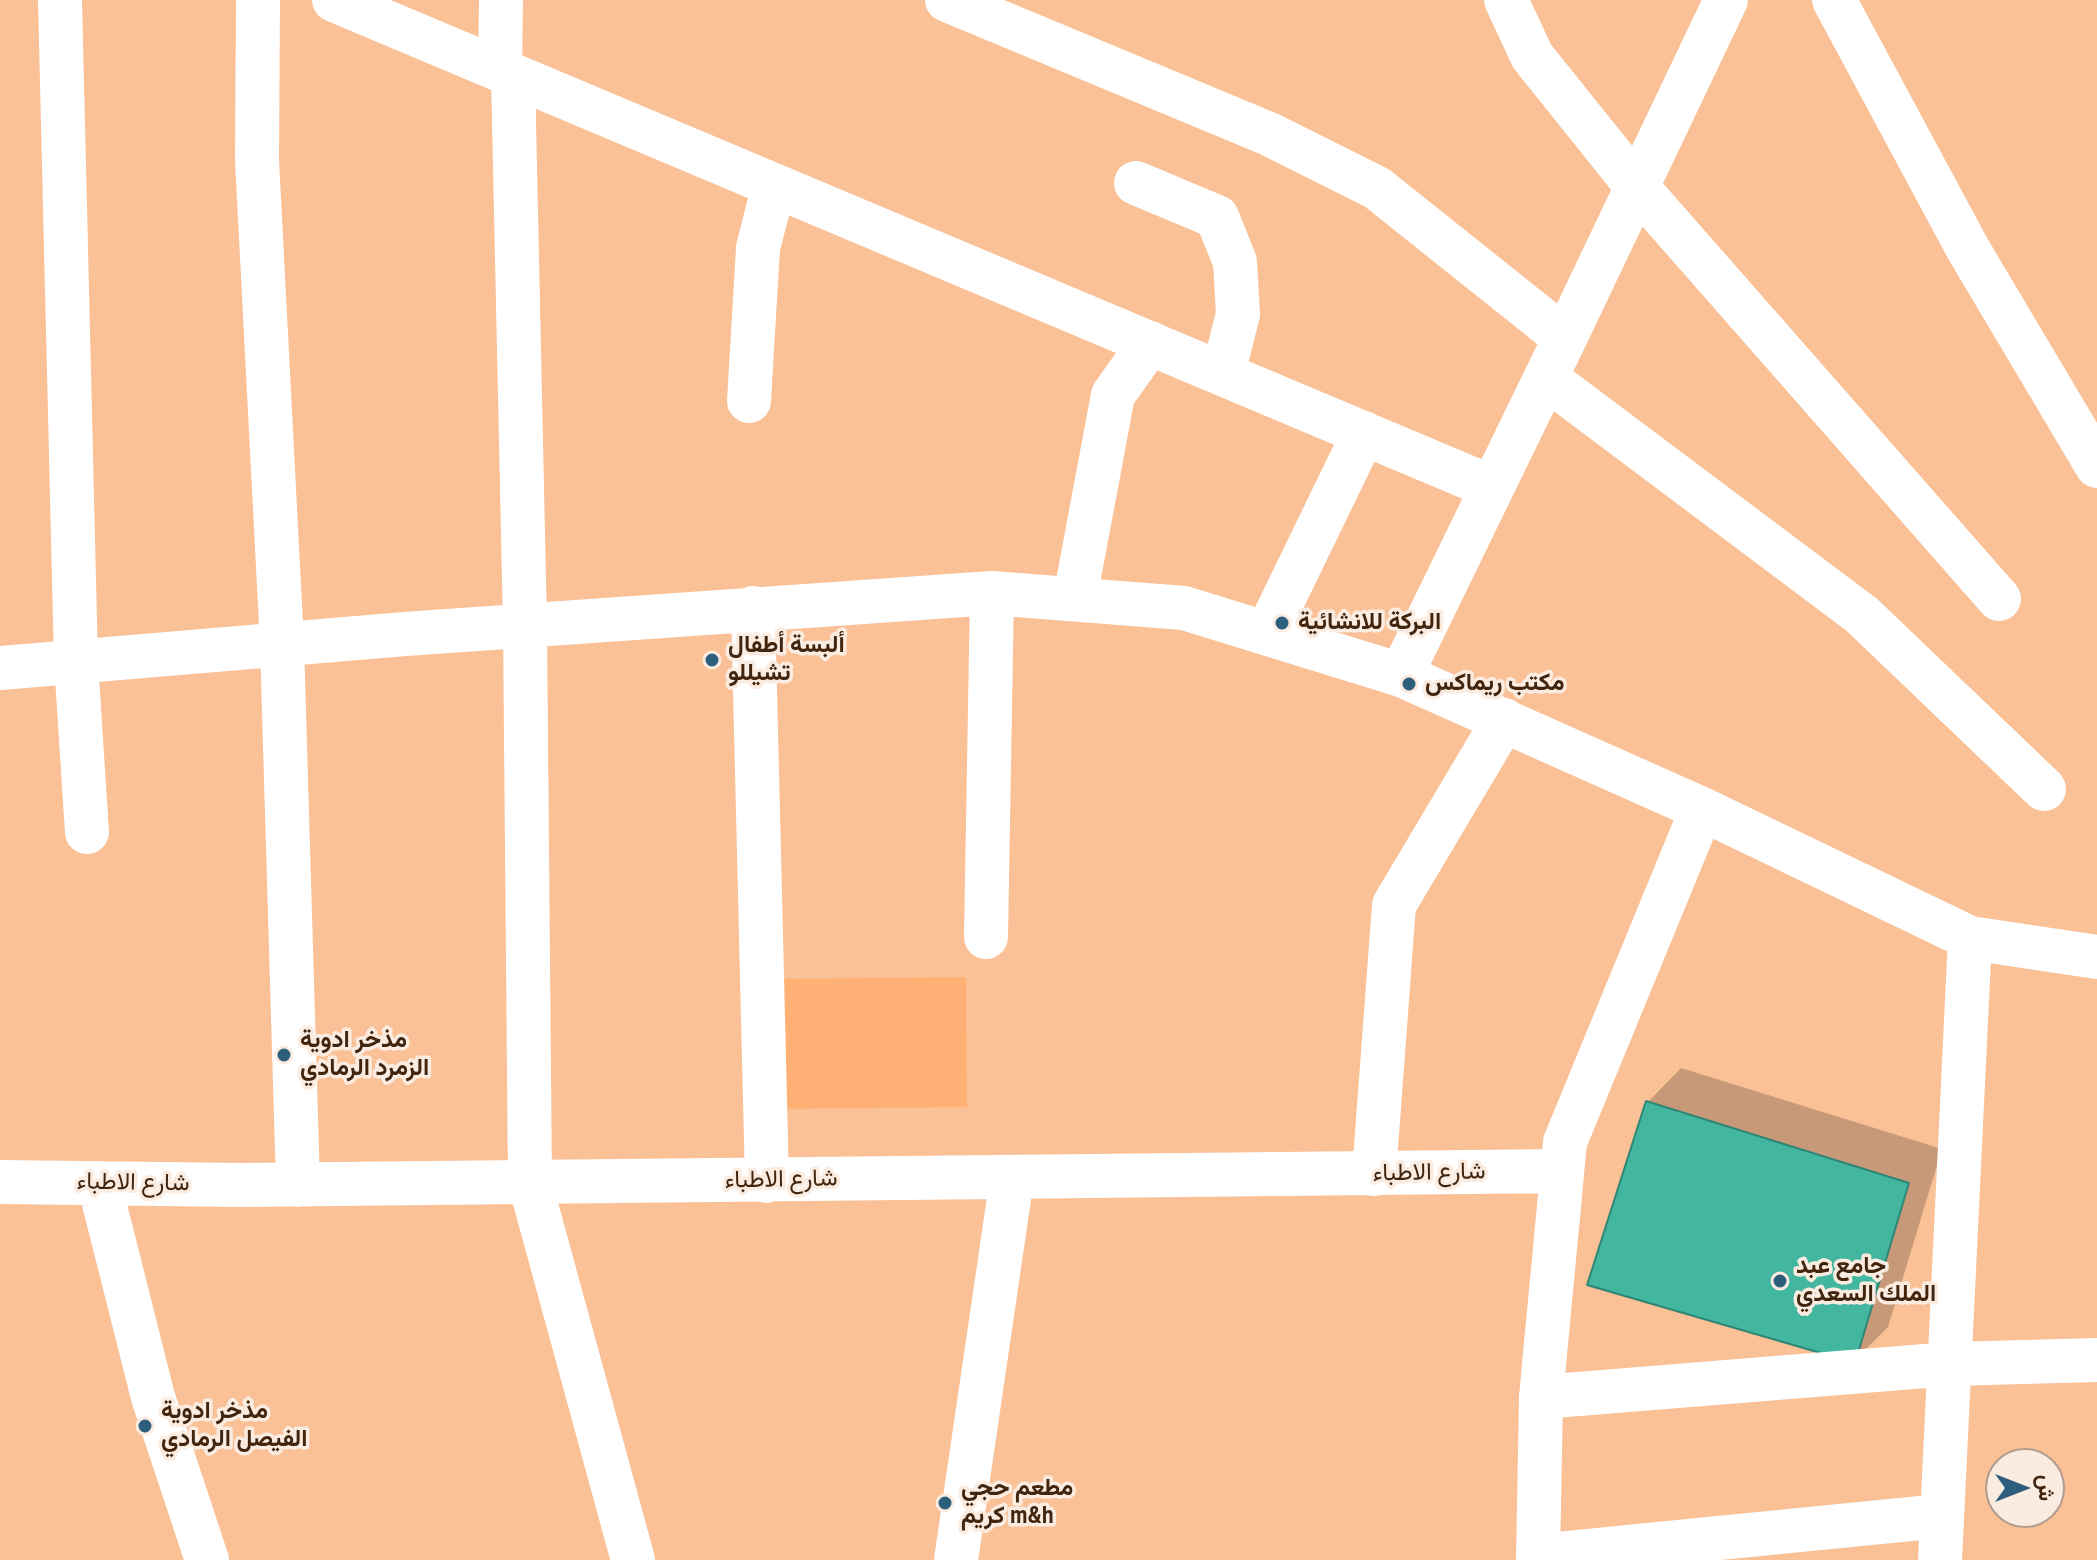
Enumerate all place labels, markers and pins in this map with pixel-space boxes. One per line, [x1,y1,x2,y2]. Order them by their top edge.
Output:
place label: البركة للانشائية [1298,609,1441,637]
marker: البركة للانشائية [1273,614,1291,632]
place label: ألبسة أطفال تشيللو [728,632,845,688]
marker: ألبسة أطفال تشيللو [703,651,721,669]
place label: مكتب ريماكس [1425,670,1564,698]
marker: مكتب ريماكس [1400,675,1418,693]
place label: مذخر ادوية الزمرد الرمادي [300,1027,429,1083]
marker: مذخر ادوية الزمرد الرمادي [275,1046,293,1064]
place label: جامع عبد الملك السعدي [1796,1253,1936,1309]
marker: جامع عبد الملك السعدي [1771,1272,1789,1290]
place label: مذخر ادوية الفيصل الرمادي [161,1398,308,1454]
marker: مذخر ادوية الفيصل الرمادي [136,1417,154,1435]
place label: مطعم حجي كريم m&h [961,1475,1073,1531]
marker: مطعم حجي كريم m&h [936,1494,954,1512]

